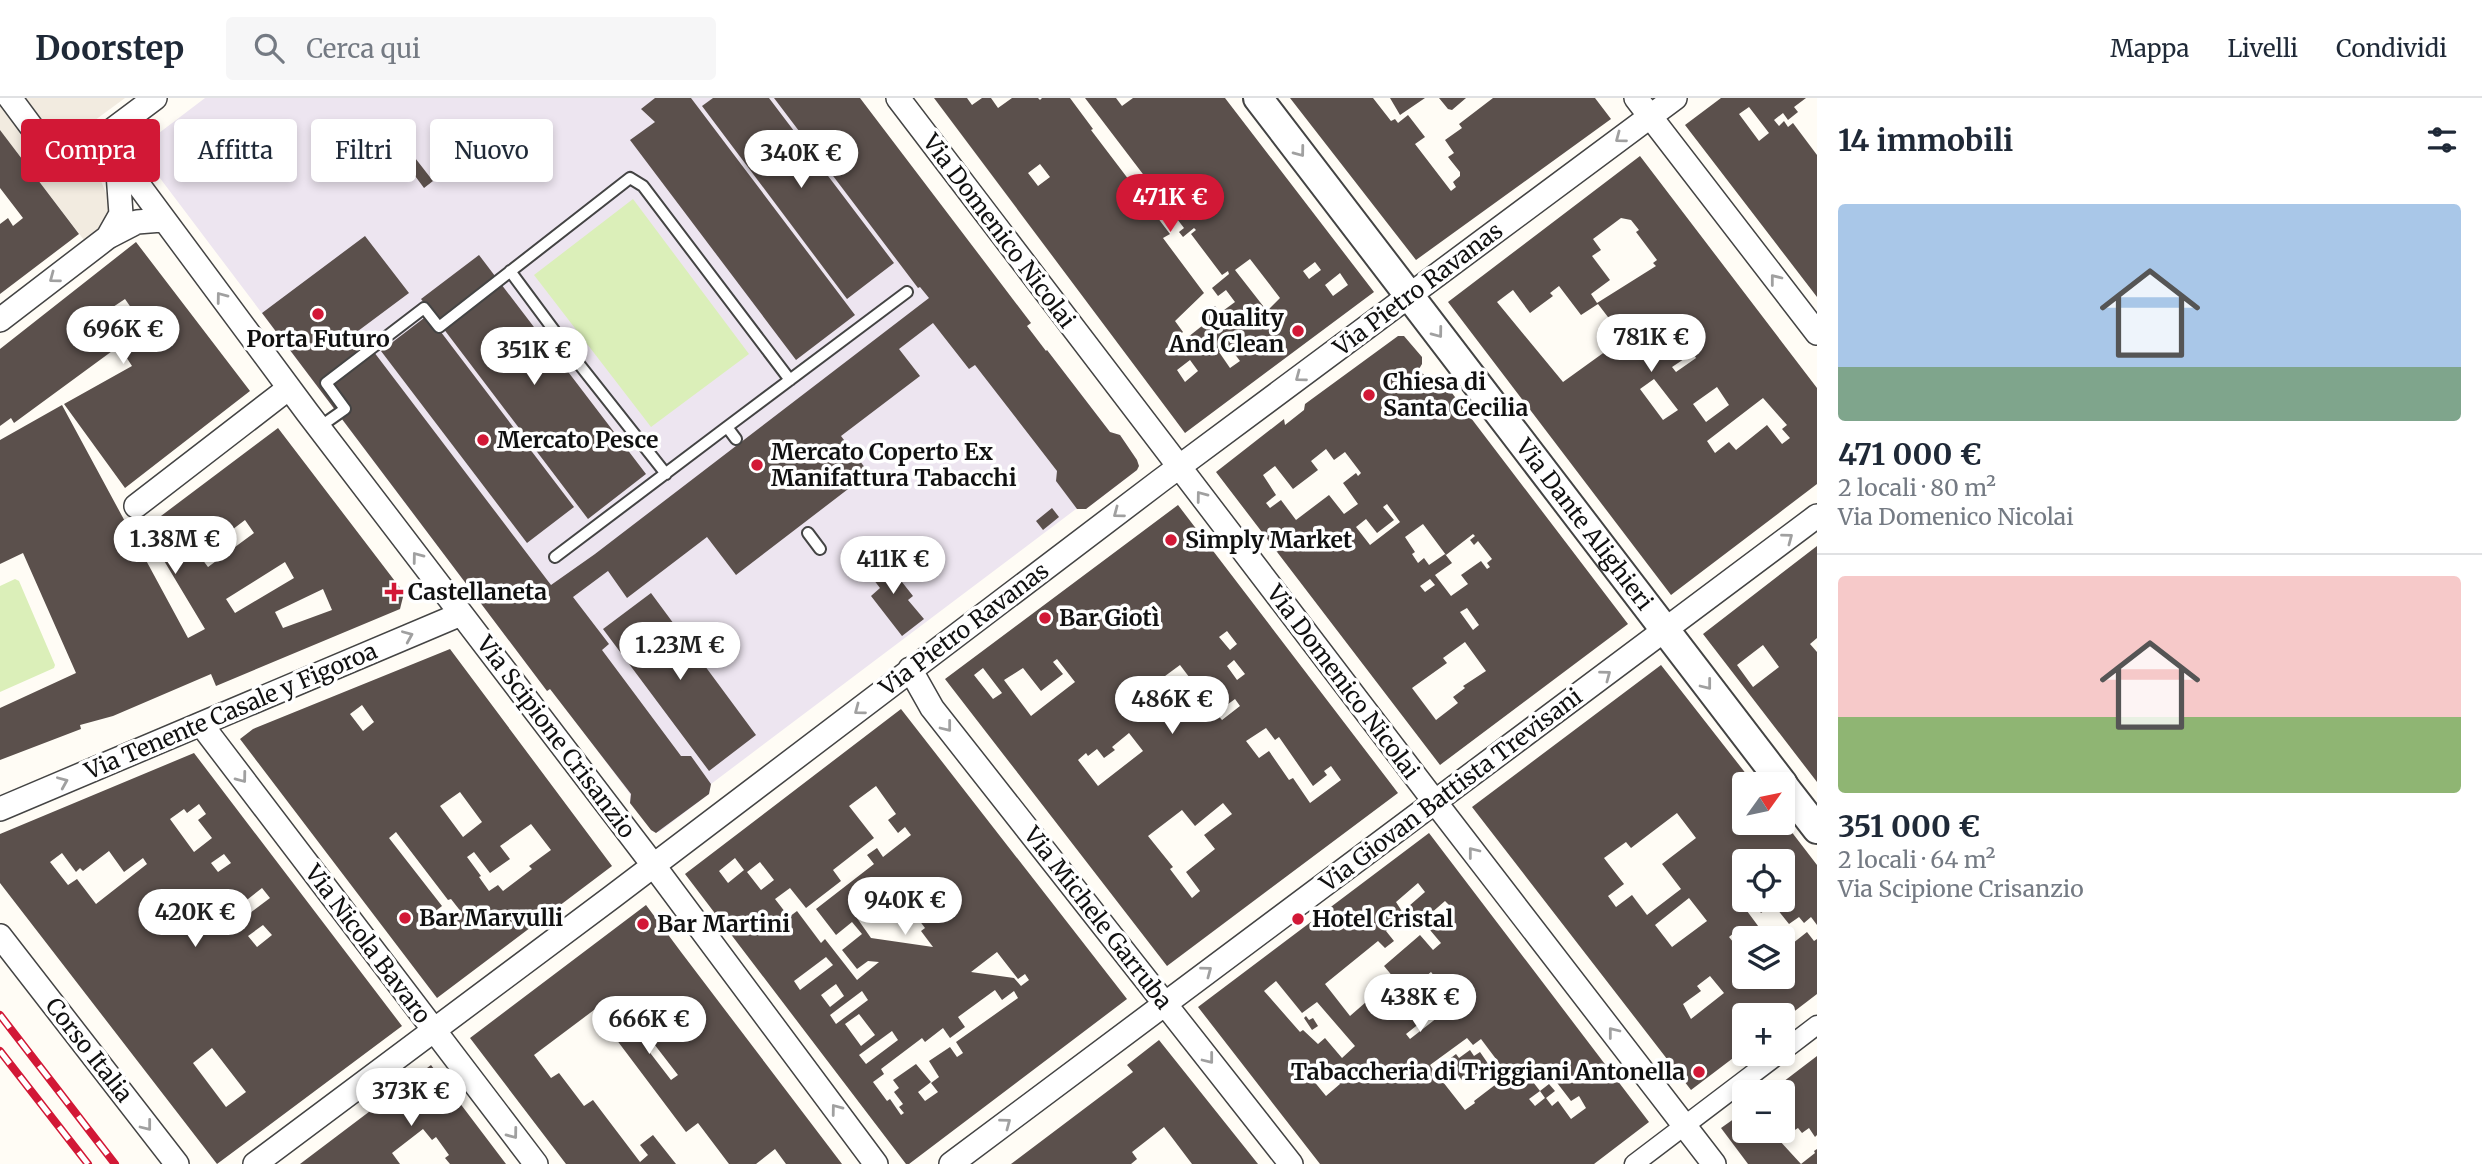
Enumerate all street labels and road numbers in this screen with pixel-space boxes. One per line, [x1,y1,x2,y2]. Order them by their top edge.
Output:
street label: Via Domenico Nicolai [916,127,1082,334]
street label: Via Pietro Ravanas [1327,215,1508,362]
street label: Via Dante Alighieri [1509,432,1659,616]
street label: Via Pietro Ravanas [873,555,1054,702]
street label: Via Domenico Nicolai [1260,578,1426,785]
street label: Via Scipione Crisanzio [470,629,642,843]
street label: Via Tenente Casale y Figoroa [79,636,381,786]
street label: Via Giovan Battista Trevisani [1313,682,1587,898]
street label: Via Michele Garruba [1018,820,1179,1015]
street label: Via Nicola Bavaro [299,858,438,1029]
street label: Corso Italia [40,992,139,1108]

